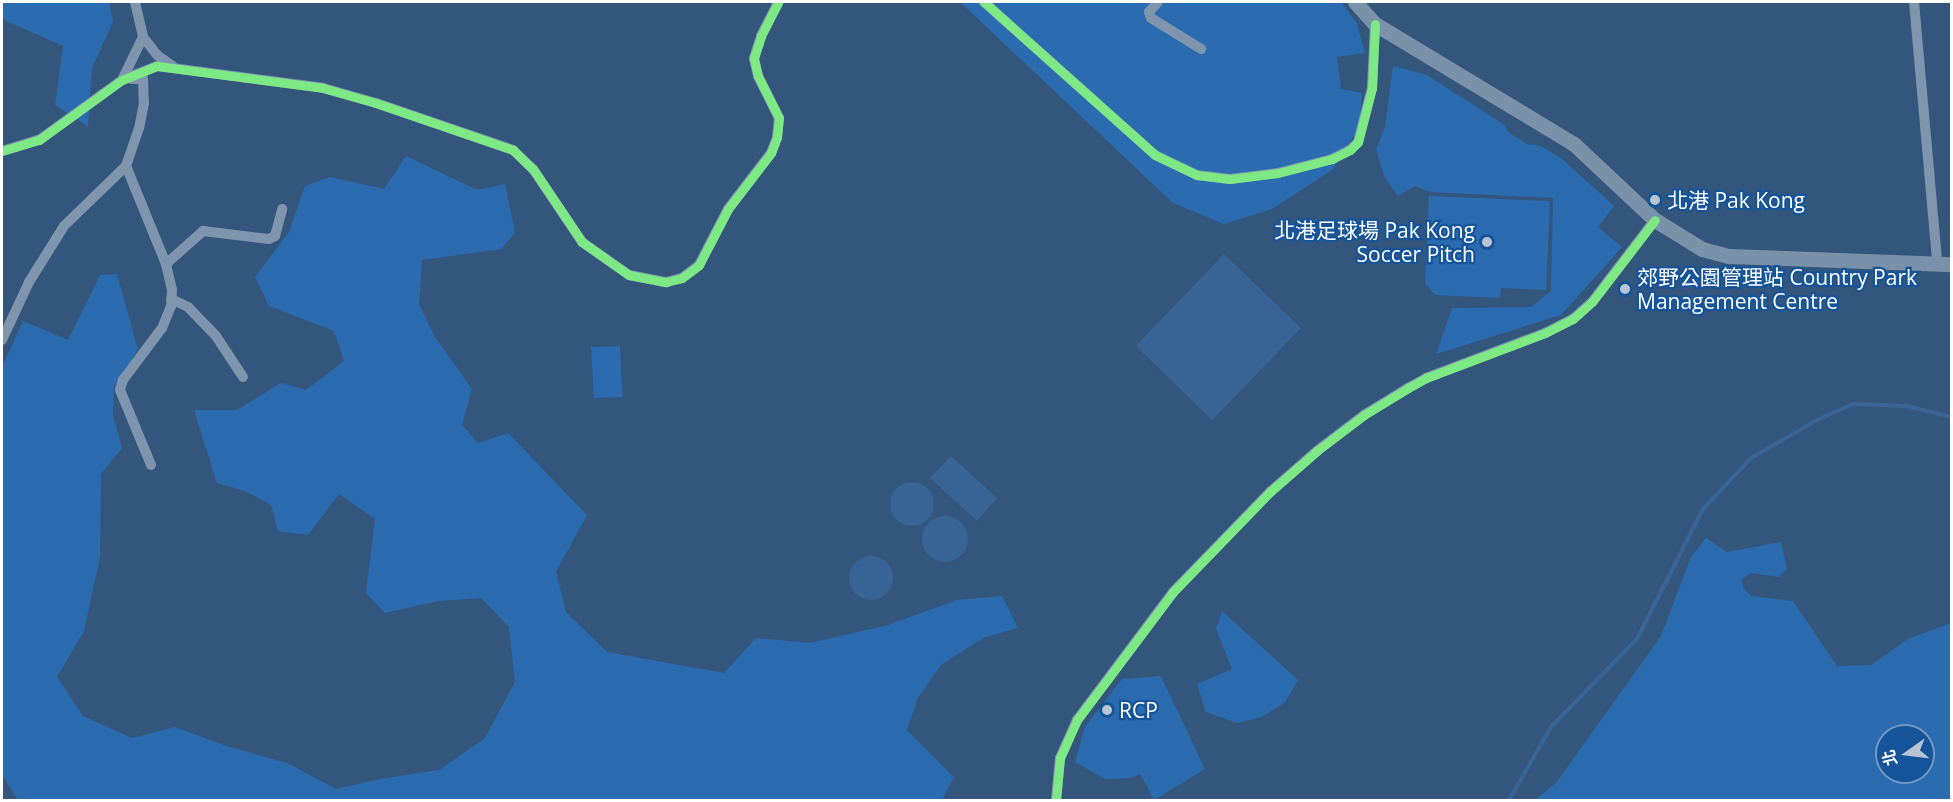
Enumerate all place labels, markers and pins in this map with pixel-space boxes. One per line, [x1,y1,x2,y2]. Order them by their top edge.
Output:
place label: 北港 Pak Kong [1667,187,1805,213]
marker: 北港 Pak Kong [1648,193,1662,207]
place label: 北港足球場 Pak Kong Soccer Pitch [1274,217,1475,267]
marker: 北港足球場 Pak Kong Soccer Pitch [1480,235,1494,249]
place label: 郊野公園管理站 Country Park Management Centre [1637,264,1917,314]
marker: 郊野公園管理站 Country Park Management Centre [1618,282,1632,296]
place label: RCP [1119,697,1158,723]
marker: RCP [1100,703,1114,717]

